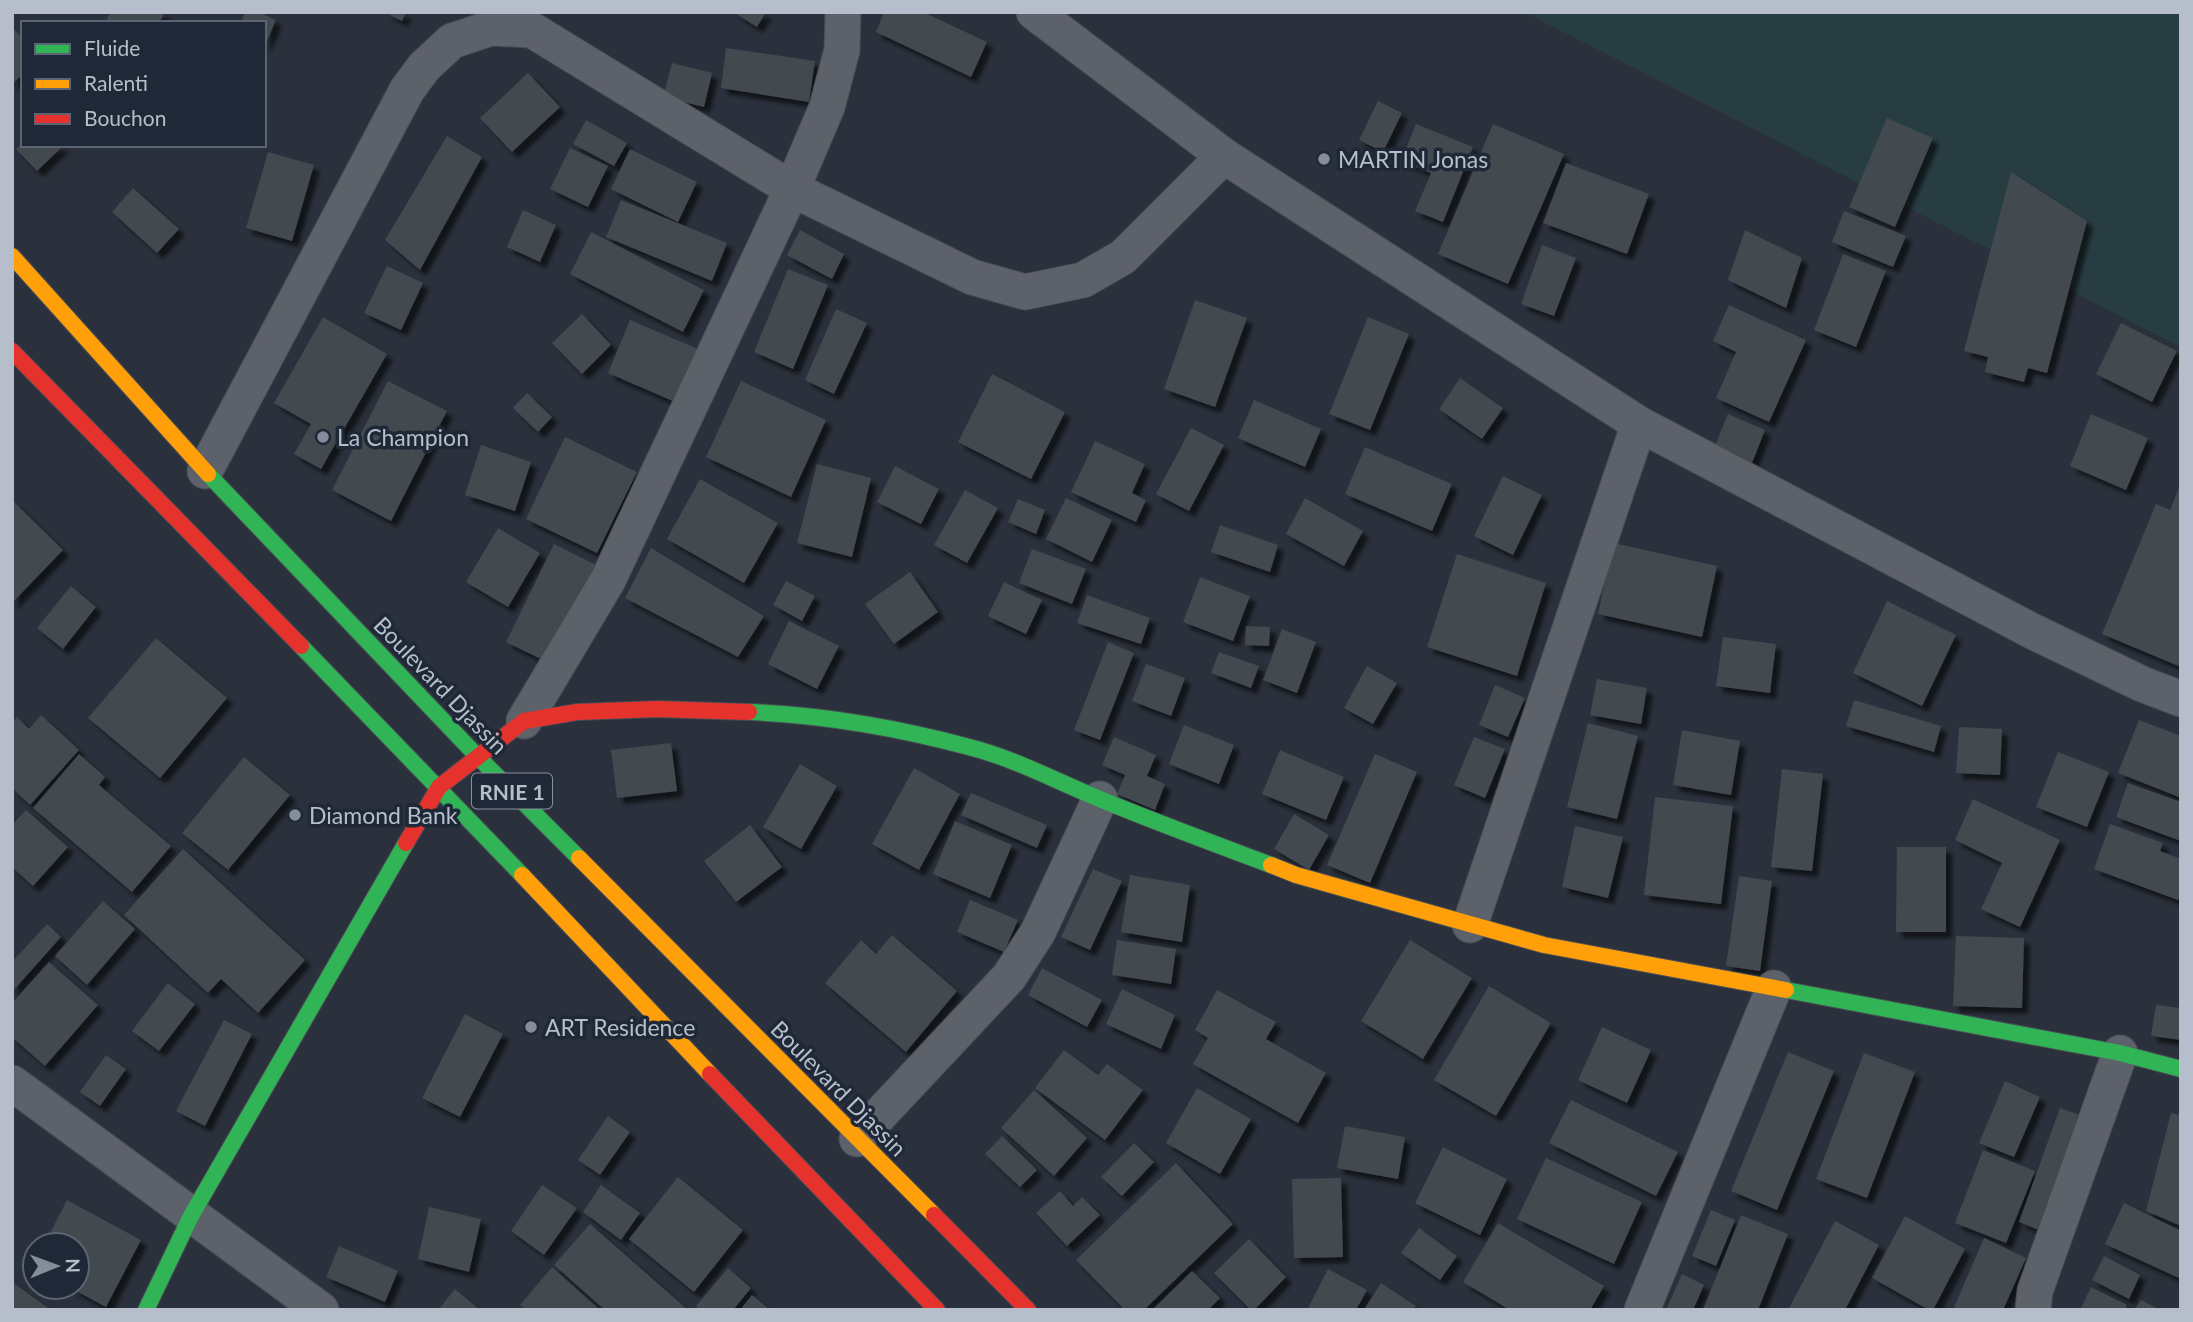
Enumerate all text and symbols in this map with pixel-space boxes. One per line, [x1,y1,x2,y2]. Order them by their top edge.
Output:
legend [21,21,266,147]
text: Fluide [84,35,140,60]
text: Ralenti [84,70,148,95]
text: Bouchon [84,105,166,130]
place label: MARTIN Jonas [1338,145,1488,173]
marker: MARTIN Jonas [1316,151,1332,167]
place label: La Champion [337,423,469,451]
marker: La Champion [315,429,331,445]
street label: Boulevard Djassin [368,610,514,760]
road number: RNIE 1 [472,774,552,808]
place label: Diamond Bank [309,801,458,829]
marker: Diamond Bank [287,807,303,823]
place label: ART Residence [545,1013,695,1041]
street label: Boulevard Djassin [765,1014,913,1162]
marker: ART Residence [523,1019,539,1035]
north arrow [21,1231,91,1301]
text: N [62,1258,85,1273]

